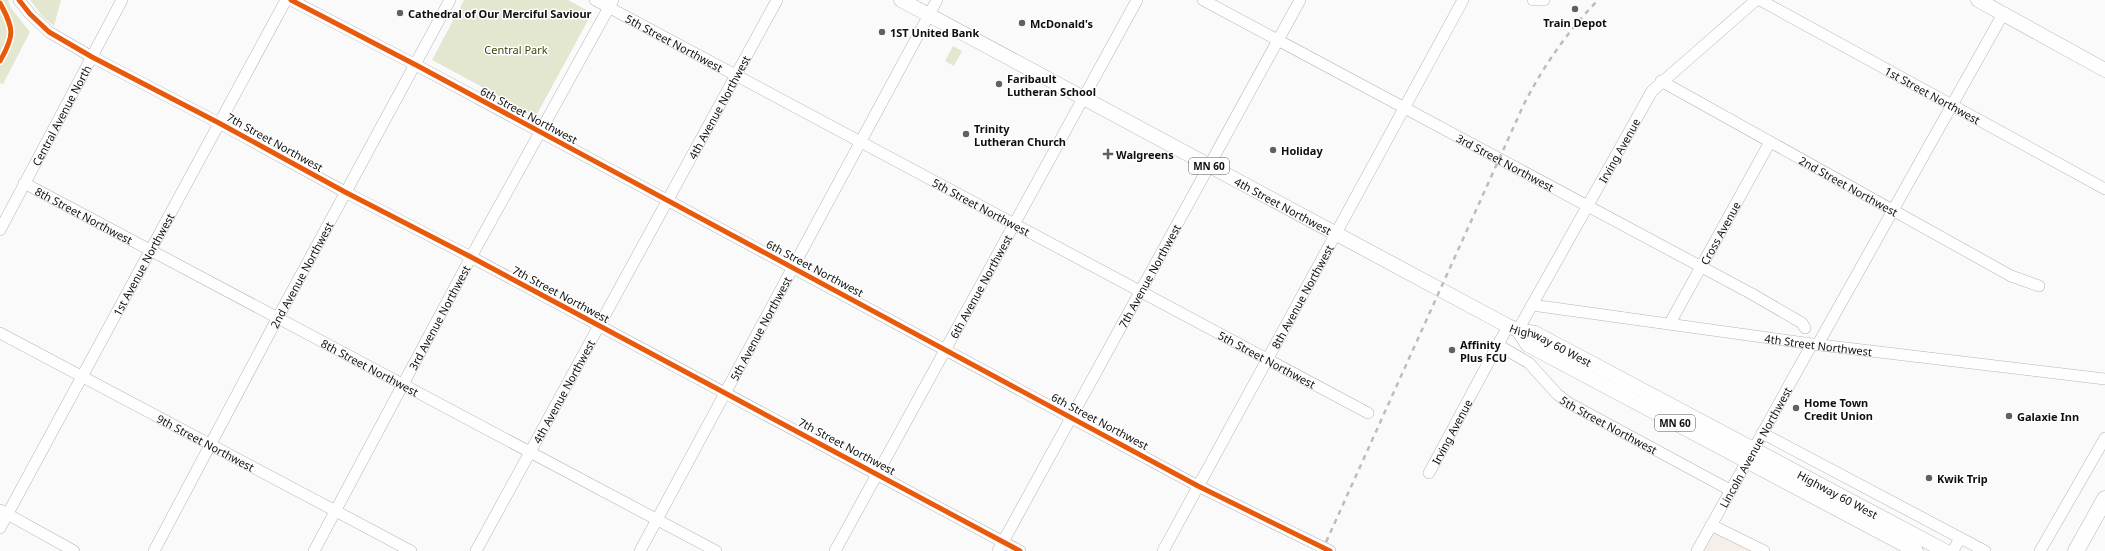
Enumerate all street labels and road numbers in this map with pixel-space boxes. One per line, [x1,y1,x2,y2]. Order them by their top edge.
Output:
street label: 5th Street Northwest [623,10,726,75]
street label: 4th Avenue Northwest [684,52,753,161]
street label: Central Avenue North [28,62,94,168]
street label: 1st Street Northwest [1882,62,1983,127]
street label: 6th Street Northwest [478,83,580,147]
street label: 7th Street Northwest [224,109,326,175]
street label: Irving Avenue [1595,115,1643,185]
street label: 3rd Street Northwest [1454,130,1557,194]
street label: 2nd Street Northwest [1797,152,1901,219]
road number: MN 60 [1189,158,1229,174]
street label: 4th Street Northwest [1232,173,1335,238]
street label: 5th Street Northwest [930,174,1033,239]
street label: 8th Street Northwest [33,183,135,247]
street label: Cross Avenue [1696,199,1743,267]
street label: 1st Avenue Northwest [109,210,177,318]
street label: 2nd Avenue Northwest [266,219,336,330]
street label: 7th Avenue Northwest [1114,221,1183,330]
street label: 6th Avenue Northwest [946,232,1015,341]
street label: 6th Street Northwest [764,236,866,300]
street label: 8th Avenue Northwest [1267,242,1336,351]
street label: 3rd Avenue Northwest [405,262,473,372]
street label: 7th Street Northwest [510,262,612,326]
street label: 5th Avenue Northwest [726,274,794,383]
street label: Highway 60 West [1508,320,1595,369]
street label: 5th Street Northwest [1216,327,1318,391]
street label: 4th Street Northwest [1764,330,1873,359]
street label: 8th Street Northwest [319,335,421,399]
street label: 4th Avenue Northwest [529,337,598,446]
street label: Lincoln Avenue Northwest [1715,384,1794,510]
street label: 6th Street Northwest [1049,389,1151,453]
street label: 5th Street Northwest [1557,392,1660,457]
street label: Irving Avenue [1428,396,1475,467]
street label: 9th Street Northwest [155,410,257,474]
street label: 7th Street Northwest [796,414,898,478]
road number: MN 60 [1655,415,1695,431]
street label: Highway 60 West [1795,467,1881,522]

